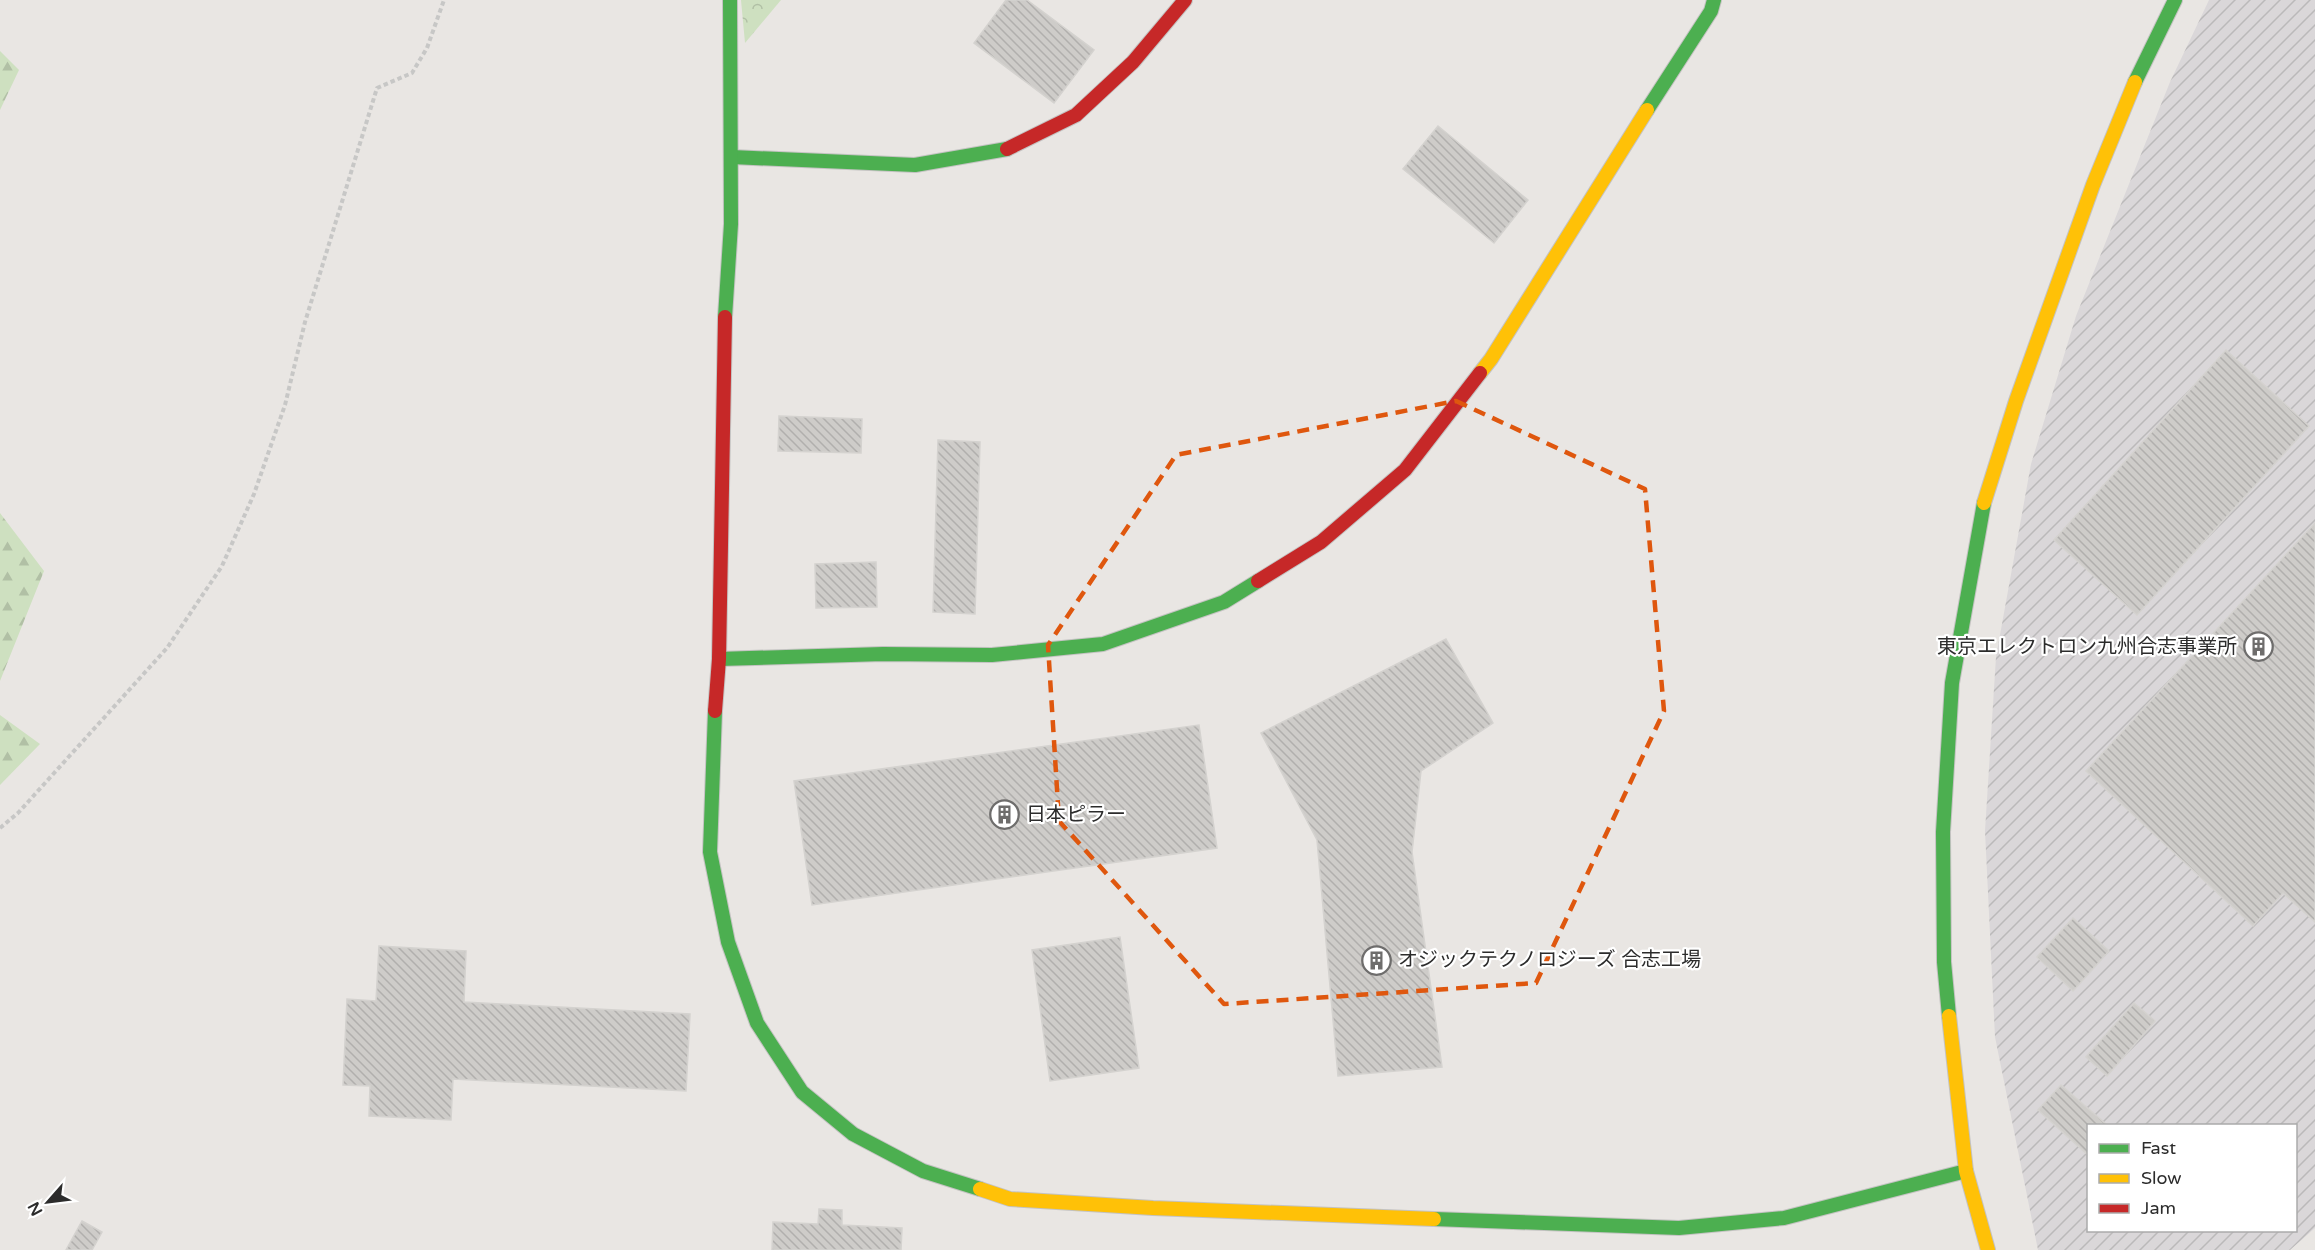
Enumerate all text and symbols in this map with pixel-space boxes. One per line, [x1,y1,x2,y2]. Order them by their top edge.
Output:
building icon: 東京エレクトロン九州合志事業所 [2242,631,2274,663]
place label: 東京エレクトロン九州合志事業所 [1937,635,2237,659]
building icon: 日本ピラー [989,799,1021,831]
place label: 日本ピラー [1026,803,1126,827]
building icon: オジックテクノロジーズ 合志工場 [1361,944,1393,976]
place label: オジックテクノロジーズ 合志工場 [1398,948,1701,972]
legend [2087,1124,2297,1232]
text: Fast [2141,1137,2176,1159]
text: Slow [2141,1167,2182,1189]
north arrow [18,1172,78,1232]
text: Jam [2141,1197,2176,1219]
text: N [24,1198,47,1219]

